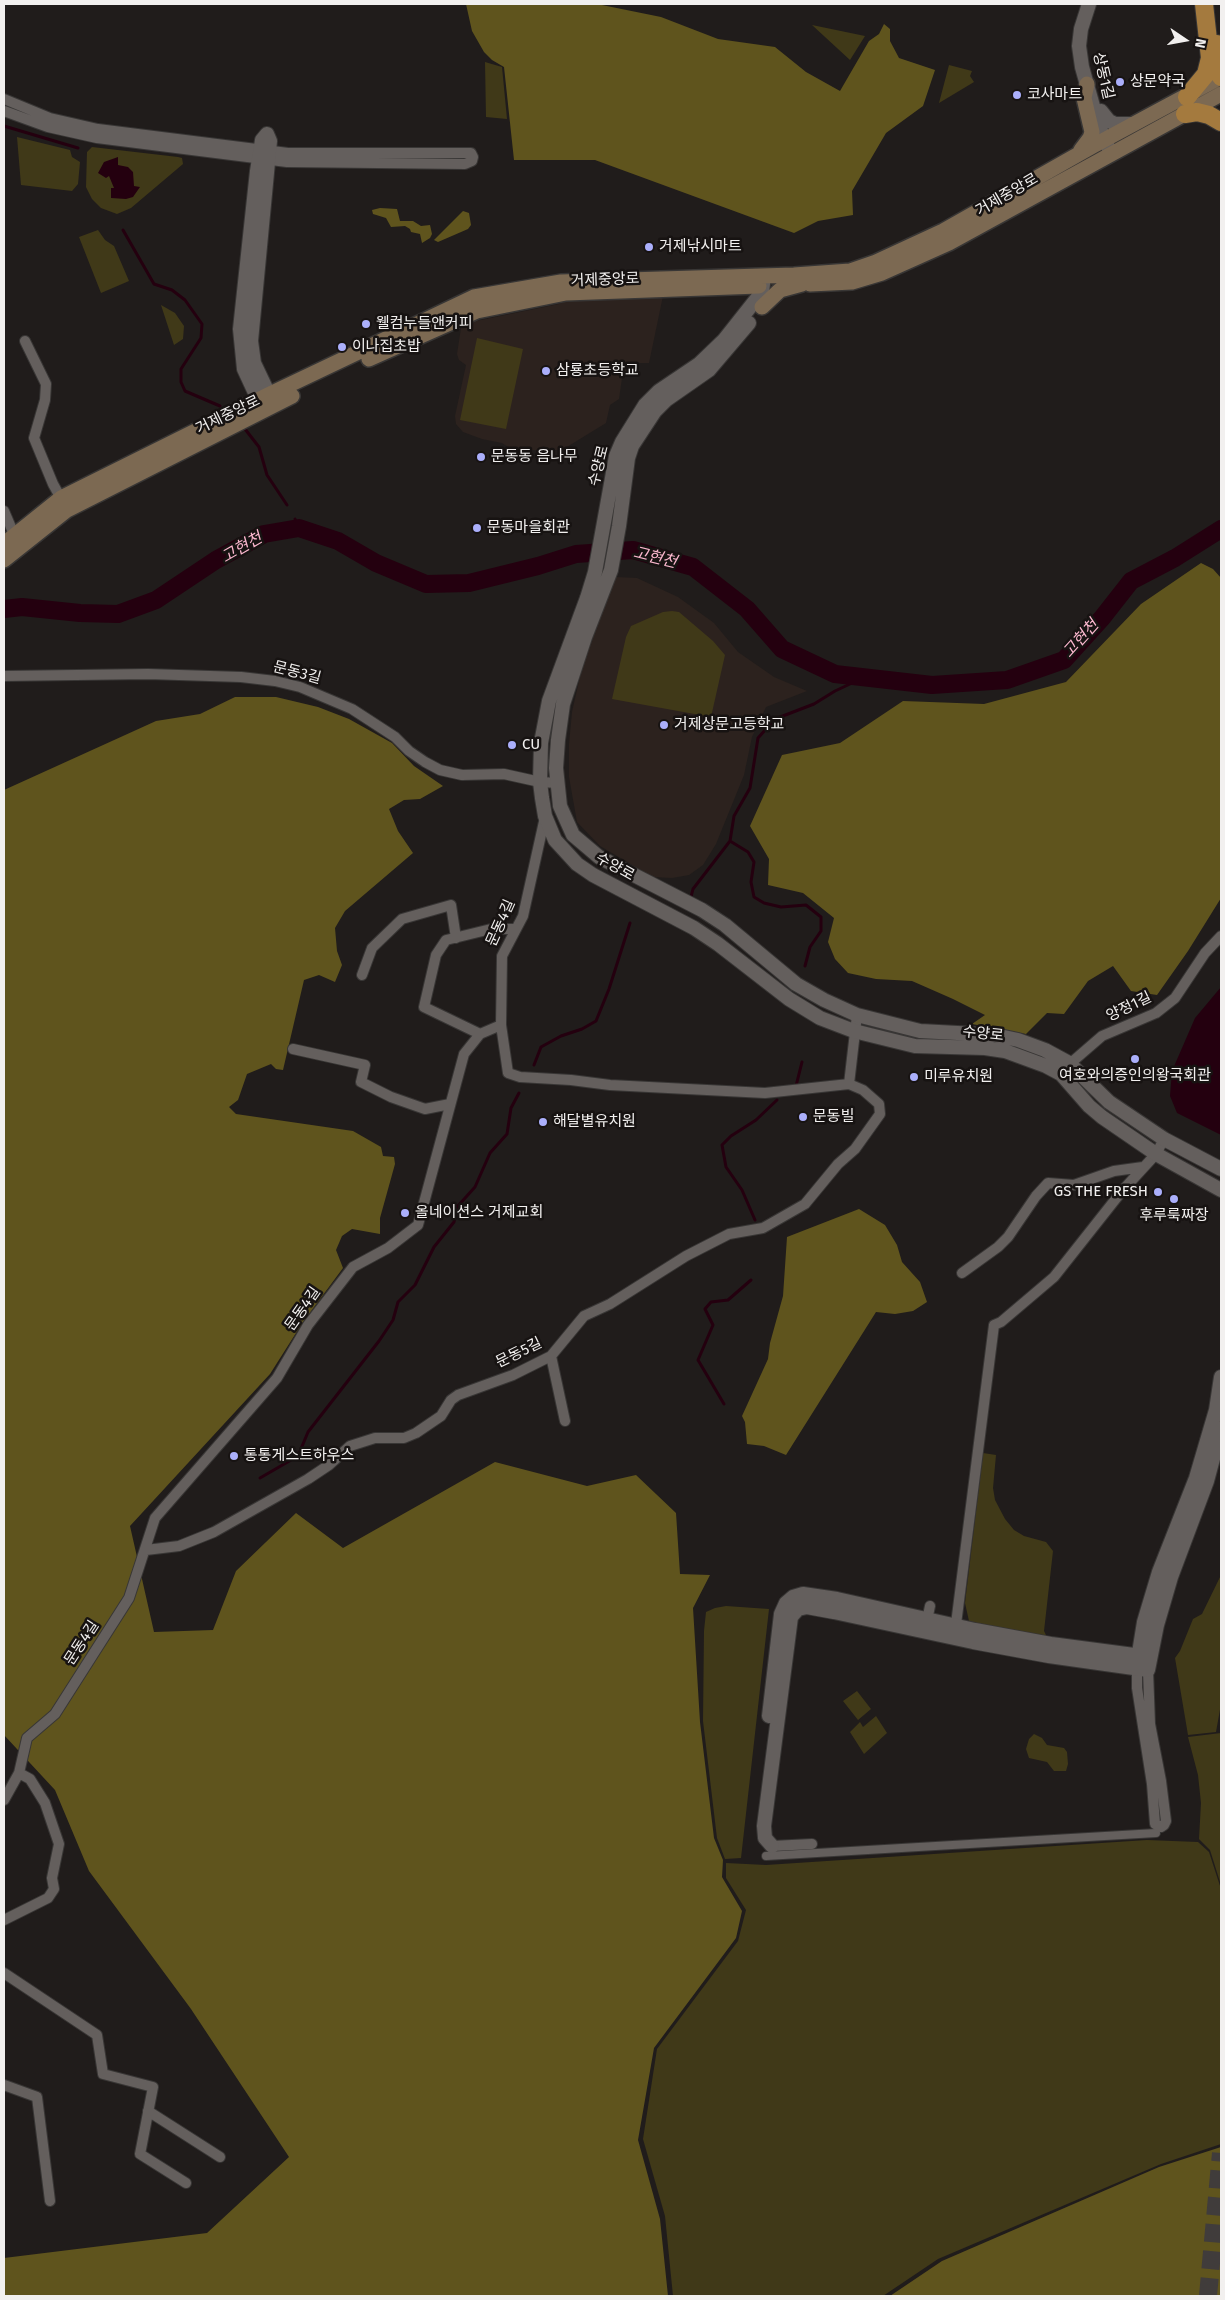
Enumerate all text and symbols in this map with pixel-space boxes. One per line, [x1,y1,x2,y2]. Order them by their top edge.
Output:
north arrow [1160,15,1210,65]
text: N [1191,37,1209,50]
street label: 상동1길 [1089,51,1117,101]
place label: 상문약국 [1130,73,1185,91]
marker: 상문약국 [1114,76,1126,88]
place label: 코사마트 [1027,86,1082,104]
marker: 코사마트 [1011,89,1023,101]
street label: 거제중앙로 [973,170,1041,220]
place label: 거제낚시마트 [659,238,742,256]
marker: 거제낚시마트 [643,241,655,253]
street label: 거제중앙로 [570,270,640,290]
place label: 웰컴누들앤커피 [376,315,473,333]
marker: 웰컴누들앤커피 [360,318,372,330]
place label: 이나집초밥 [352,338,421,356]
marker: 이나집초밥 [336,341,348,353]
place label: 삼룡초등학교 [556,362,639,380]
marker: 삼룡초등학교 [540,365,552,377]
street label: 거제중앙로 [193,392,263,438]
street label: 수양로 [585,444,613,488]
place label: 문동동 음나무 [491,448,578,466]
marker: 문동동 음나무 [475,451,487,463]
place label: 문동마을회관 [487,519,570,537]
marker: 문동마을회관 [471,522,483,534]
water label: 고현천 [218,529,266,567]
water label: 고현천 [631,543,679,573]
water label: 고현천 [1059,616,1103,662]
street label: 문동3길 [271,658,323,688]
place label: 거제상문고등학교 [674,716,784,734]
marker: 거제상문고등학교 [658,719,670,731]
place label: CU [522,736,540,754]
marker: CU [506,739,518,751]
street label: 수양로 [593,849,637,885]
street label: 문동4길 [483,897,519,949]
street label: 양정1길 [1104,988,1154,1026]
street label: 수양로 [961,1023,1005,1045]
marker: 여호와의증인의왕국회관 [1129,1053,1141,1065]
place label: 여호와의증인의왕국회관 [1059,1067,1211,1085]
place label: 미루유치원 [924,1068,993,1086]
marker: 미루유치원 [908,1071,920,1083]
place label: 문동빌 [813,1108,854,1126]
marker: 문동빌 [797,1111,809,1123]
place label: 해달별유치원 [553,1113,636,1131]
marker: 해달별유치원 [537,1116,549,1128]
place label: GS THE FRESH [1054,1183,1148,1201]
marker: GS THE FRESH [1152,1186,1164,1198]
marker: 후루룩짜장 [1168,1193,1180,1205]
place label: 올네이션스 거제교회 [415,1204,543,1222]
marker: 올네이션스 거제교회 [399,1207,411,1219]
place label: 후루룩짜장 [1140,1207,1208,1225]
street label: 문동4길 [281,1284,325,1334]
street label: 문동5길 [493,1334,545,1372]
place label: 통통게스트하우스 [244,1447,354,1465]
marker: 통통게스트하우스 [228,1450,240,1462]
street label: 문동4길 [61,1617,103,1669]

